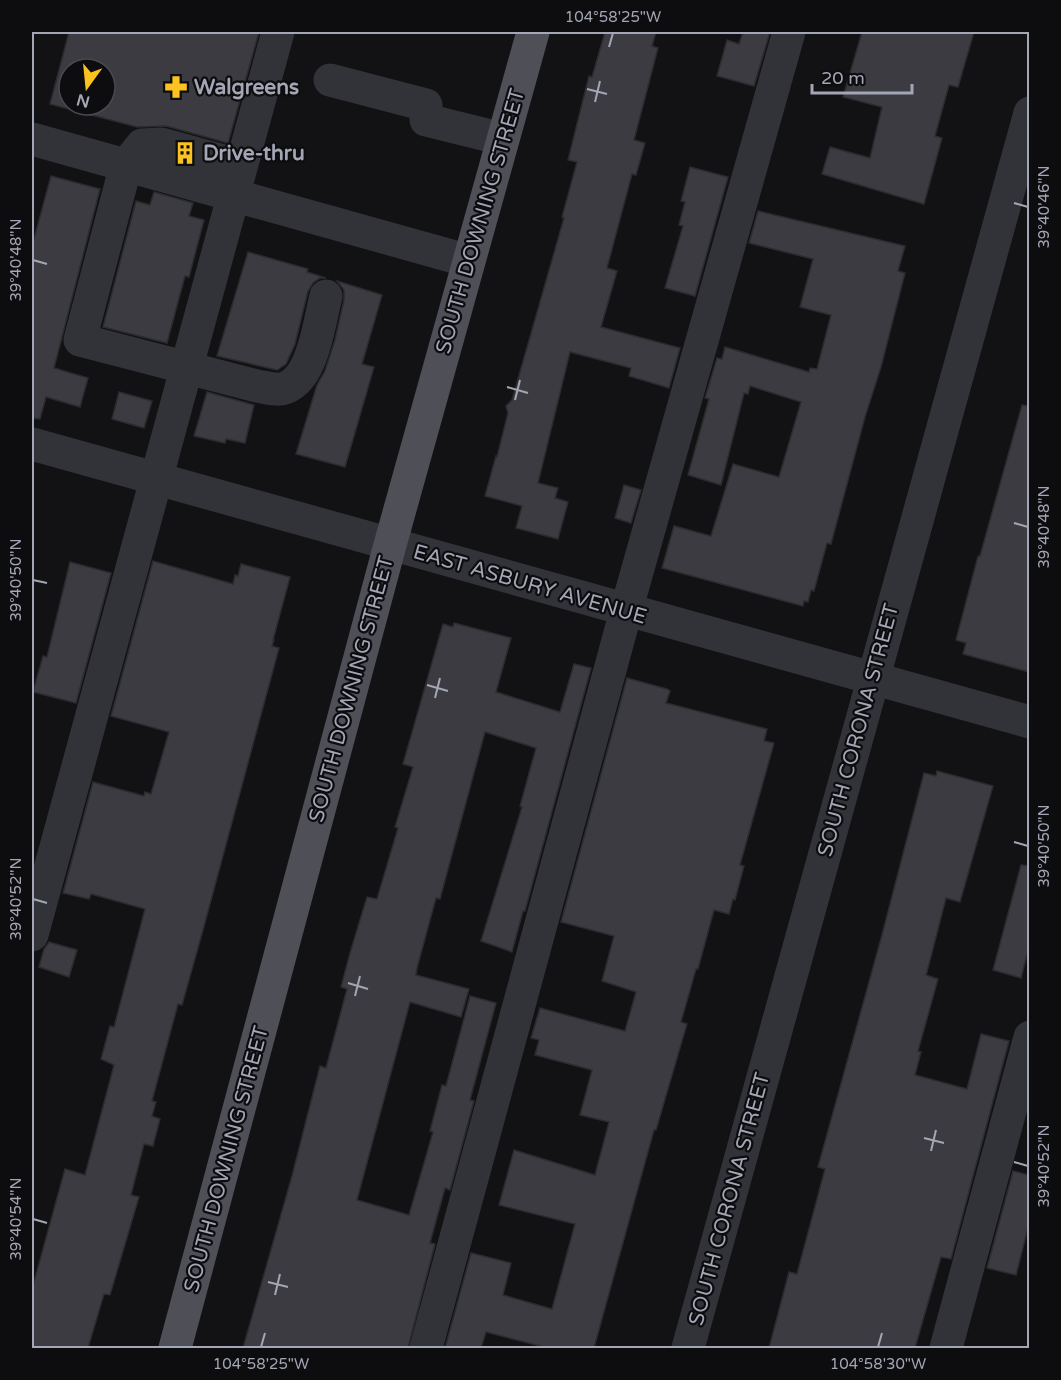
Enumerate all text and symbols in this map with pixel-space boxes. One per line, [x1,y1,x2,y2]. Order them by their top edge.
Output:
text: 104°58'25"W [565,8,661,26]
north arrow [57,57,117,117]
scale bar [812,57,912,95]
text: 20 m [821,67,865,89]
pharmacy icon: Walgreens [163,74,189,100]
place label: Walgreens [194,75,299,100]
street label: SOUTH DOWNING STREET [431,86,530,357]
text: N [75,89,92,112]
building icon: Drive-thru [172,140,198,166]
place label: Drive-thru [203,141,305,166]
text: 39°40'46"N [1035,165,1053,249]
text: 39°40'48"N [7,218,25,302]
text: 39°40'48"N [1035,485,1053,569]
text: 39°40'50"N [7,538,25,622]
street label: EAST ASBURY AVENUE [410,539,649,630]
street label: SOUTH DOWNING STREET [304,553,399,825]
street label: SOUTH CORONA STREET [813,601,904,859]
text: 39°40'50"N [1035,804,1053,888]
text: 39°40'52"N [7,857,25,941]
street label: SOUTH DOWNING STREET [179,1023,274,1295]
street label: SOUTH CORONA STREET [684,1070,775,1328]
text: 39°40'52"N [1035,1124,1053,1208]
text: 39°40'54"N [7,1177,25,1261]
text: 104°58'25"W [213,1355,309,1373]
text: 104°58'30"W [830,1355,926,1373]

